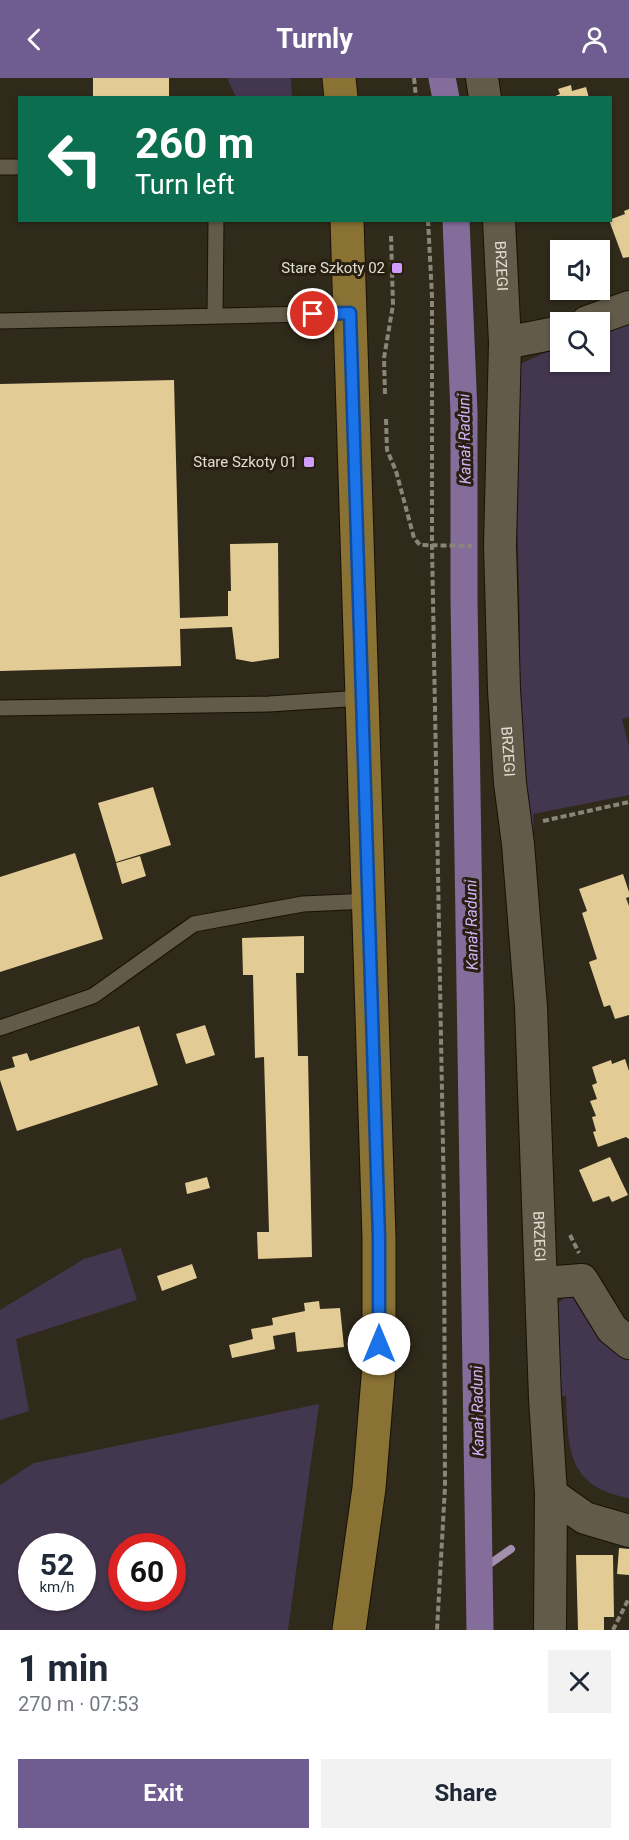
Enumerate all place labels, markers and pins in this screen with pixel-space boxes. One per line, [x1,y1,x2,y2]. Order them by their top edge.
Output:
place label: Stare Szkoty 02 [281,259,385,277]
marker: Stare Szkoty 02 [390,261,404,275]
pin [287,288,338,339]
place label: Stare Szkoty 01 [193,453,297,471]
marker: Stare Szkoty 01 [302,455,316,469]

